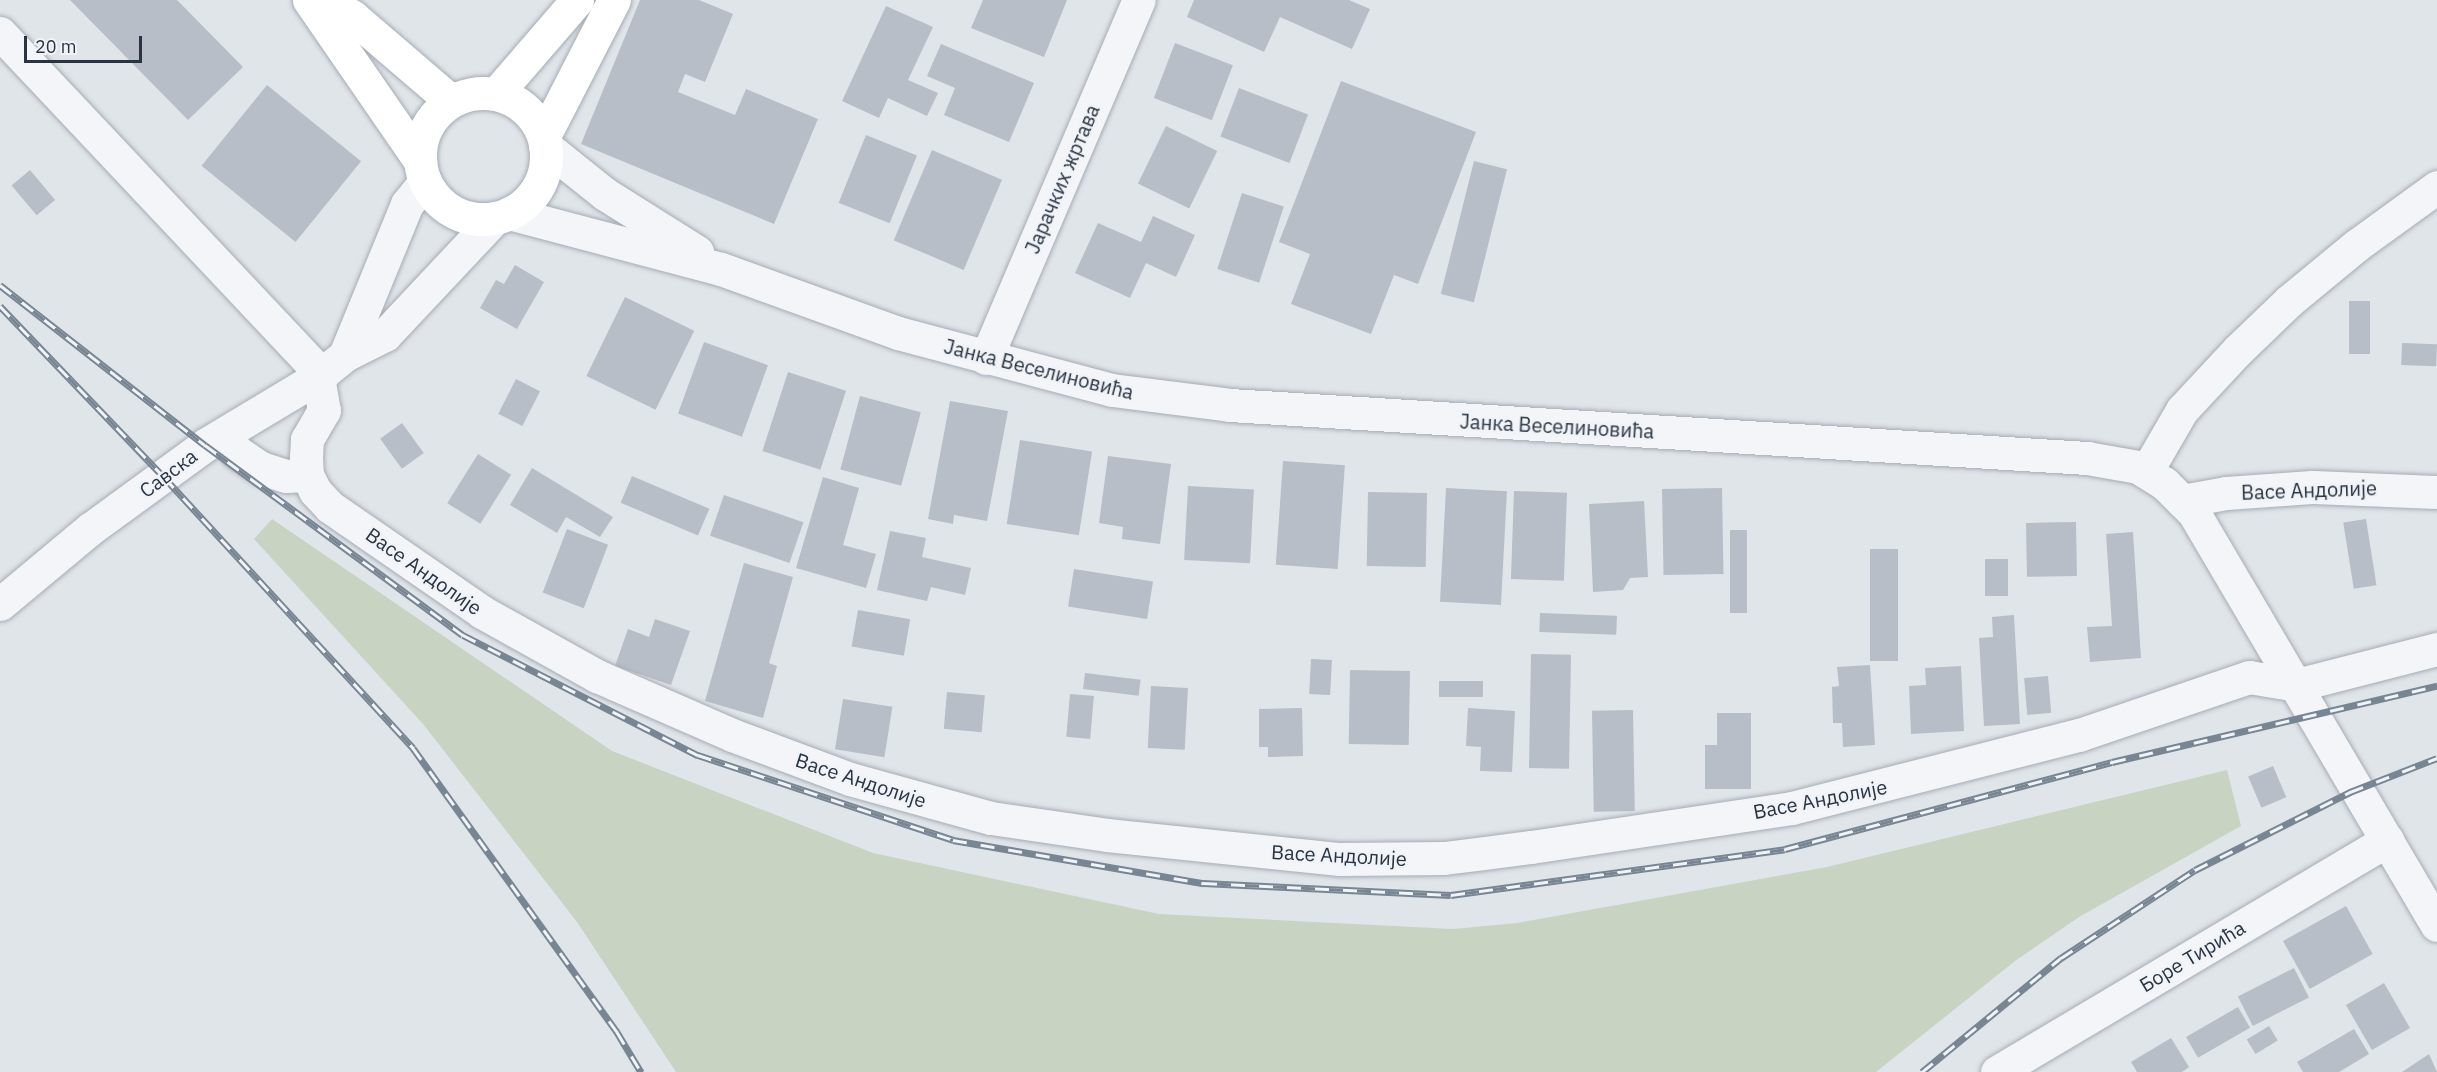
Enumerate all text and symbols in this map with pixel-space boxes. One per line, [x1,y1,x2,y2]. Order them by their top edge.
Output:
scale bar [27,24,146,62]
text: 20 m [35,35,77,58]
street label: Јарачких жртава [1020,101,1104,257]
street label: Јанка Веселиновића [942,334,1136,404]
street label: Јанка Веселиновића [1459,409,1655,443]
street label: Савска [135,444,201,502]
street label: Васе Андолије [2241,476,2377,504]
street label: Васе Андолије [361,522,487,620]
street label: Васе Андолије [793,748,929,812]
street label: Васе Андолије [1751,774,1889,824]
street label: Васе Андолије [1270,839,1408,871]
street label: Боре Тирића [2135,915,2249,997]

